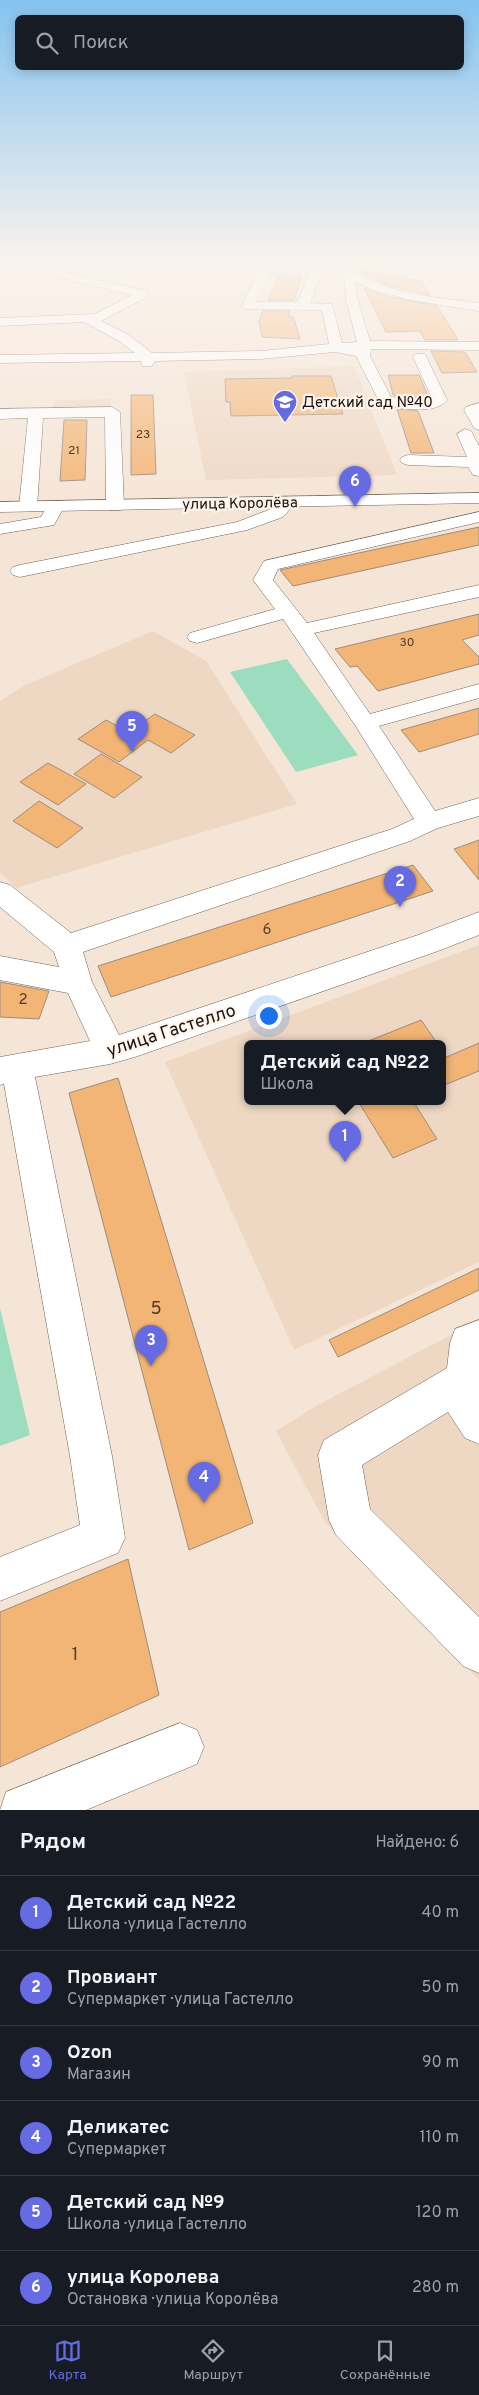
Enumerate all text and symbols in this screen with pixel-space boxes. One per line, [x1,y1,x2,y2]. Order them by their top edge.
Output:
search box [15,15,464,70]
icon: search [33,29,61,57]
text: Поиск [73,31,129,55]
school or university icon: Детский сад №40 [272,389,298,423]
place label: Детский сад №40 [302,394,433,413]
house number: 23 [136,427,150,443]
house number: 21 [68,443,80,459]
pin: 6 [339,466,371,507]
street label: улица Королёва [182,494,298,515]
house number: 30 [400,635,414,651]
pin: 5 [116,711,148,752]
pin: 2 [384,866,416,907]
house number: 6 [263,921,272,940]
house number: 2 [18,991,28,1010]
street label: улица Гастелло [104,1000,239,1063]
your location [256,1003,282,1029]
popup [244,1040,446,1105]
text: Детский сад №22 [260,1051,430,1075]
text: Школа [260,1075,313,1095]
pin: 1 [329,1121,361,1162]
house number: 5 [150,1298,162,1321]
pin: 3 [135,1325,167,1366]
pin: 4 [188,1462,220,1503]
house number: 1 [72,1644,78,1667]
text: Рядом [20,1829,86,1856]
text: Найдено: 6 [376,1833,459,1853]
text: Детский сад №22 [67,1891,236,1915]
text: 1 [33,1903,39,1923]
text: 40 m [421,1903,459,1923]
text: Школа · улица Гастелло [67,1915,247,1935]
text: Провиант [67,1966,157,1990]
text: 2 [31,1978,41,1998]
text: 50 m [422,1978,459,1998]
text: Супермаркет · улица Гастелло [67,1990,293,2010]
text: Ozon [67,2041,112,2065]
text: 3 [31,2053,41,2073]
text: 90 m [422,2053,459,2073]
text: Магазин [67,2065,131,2085]
text: Деликатес [67,2116,170,2140]
text: 4 [31,2128,41,2148]
text: 110 m [419,2128,459,2148]
text: Супермаркет [67,2140,167,2160]
text: Детский сад №9 [67,2191,225,2215]
text: 5 [31,2203,41,2223]
text: 120 m [416,2203,459,2223]
text: Школа · улица Гастелло [67,2215,247,2235]
text: улица Королева [67,2266,219,2290]
text: 6 [31,2278,41,2298]
text: 280 m [412,2278,459,2298]
text: Остановка · улица Королёва [67,2290,278,2310]
tab: Карта [48,2337,87,2384]
tab: Маршрут [183,2337,243,2384]
tab: Сохранённые [340,2337,431,2384]

